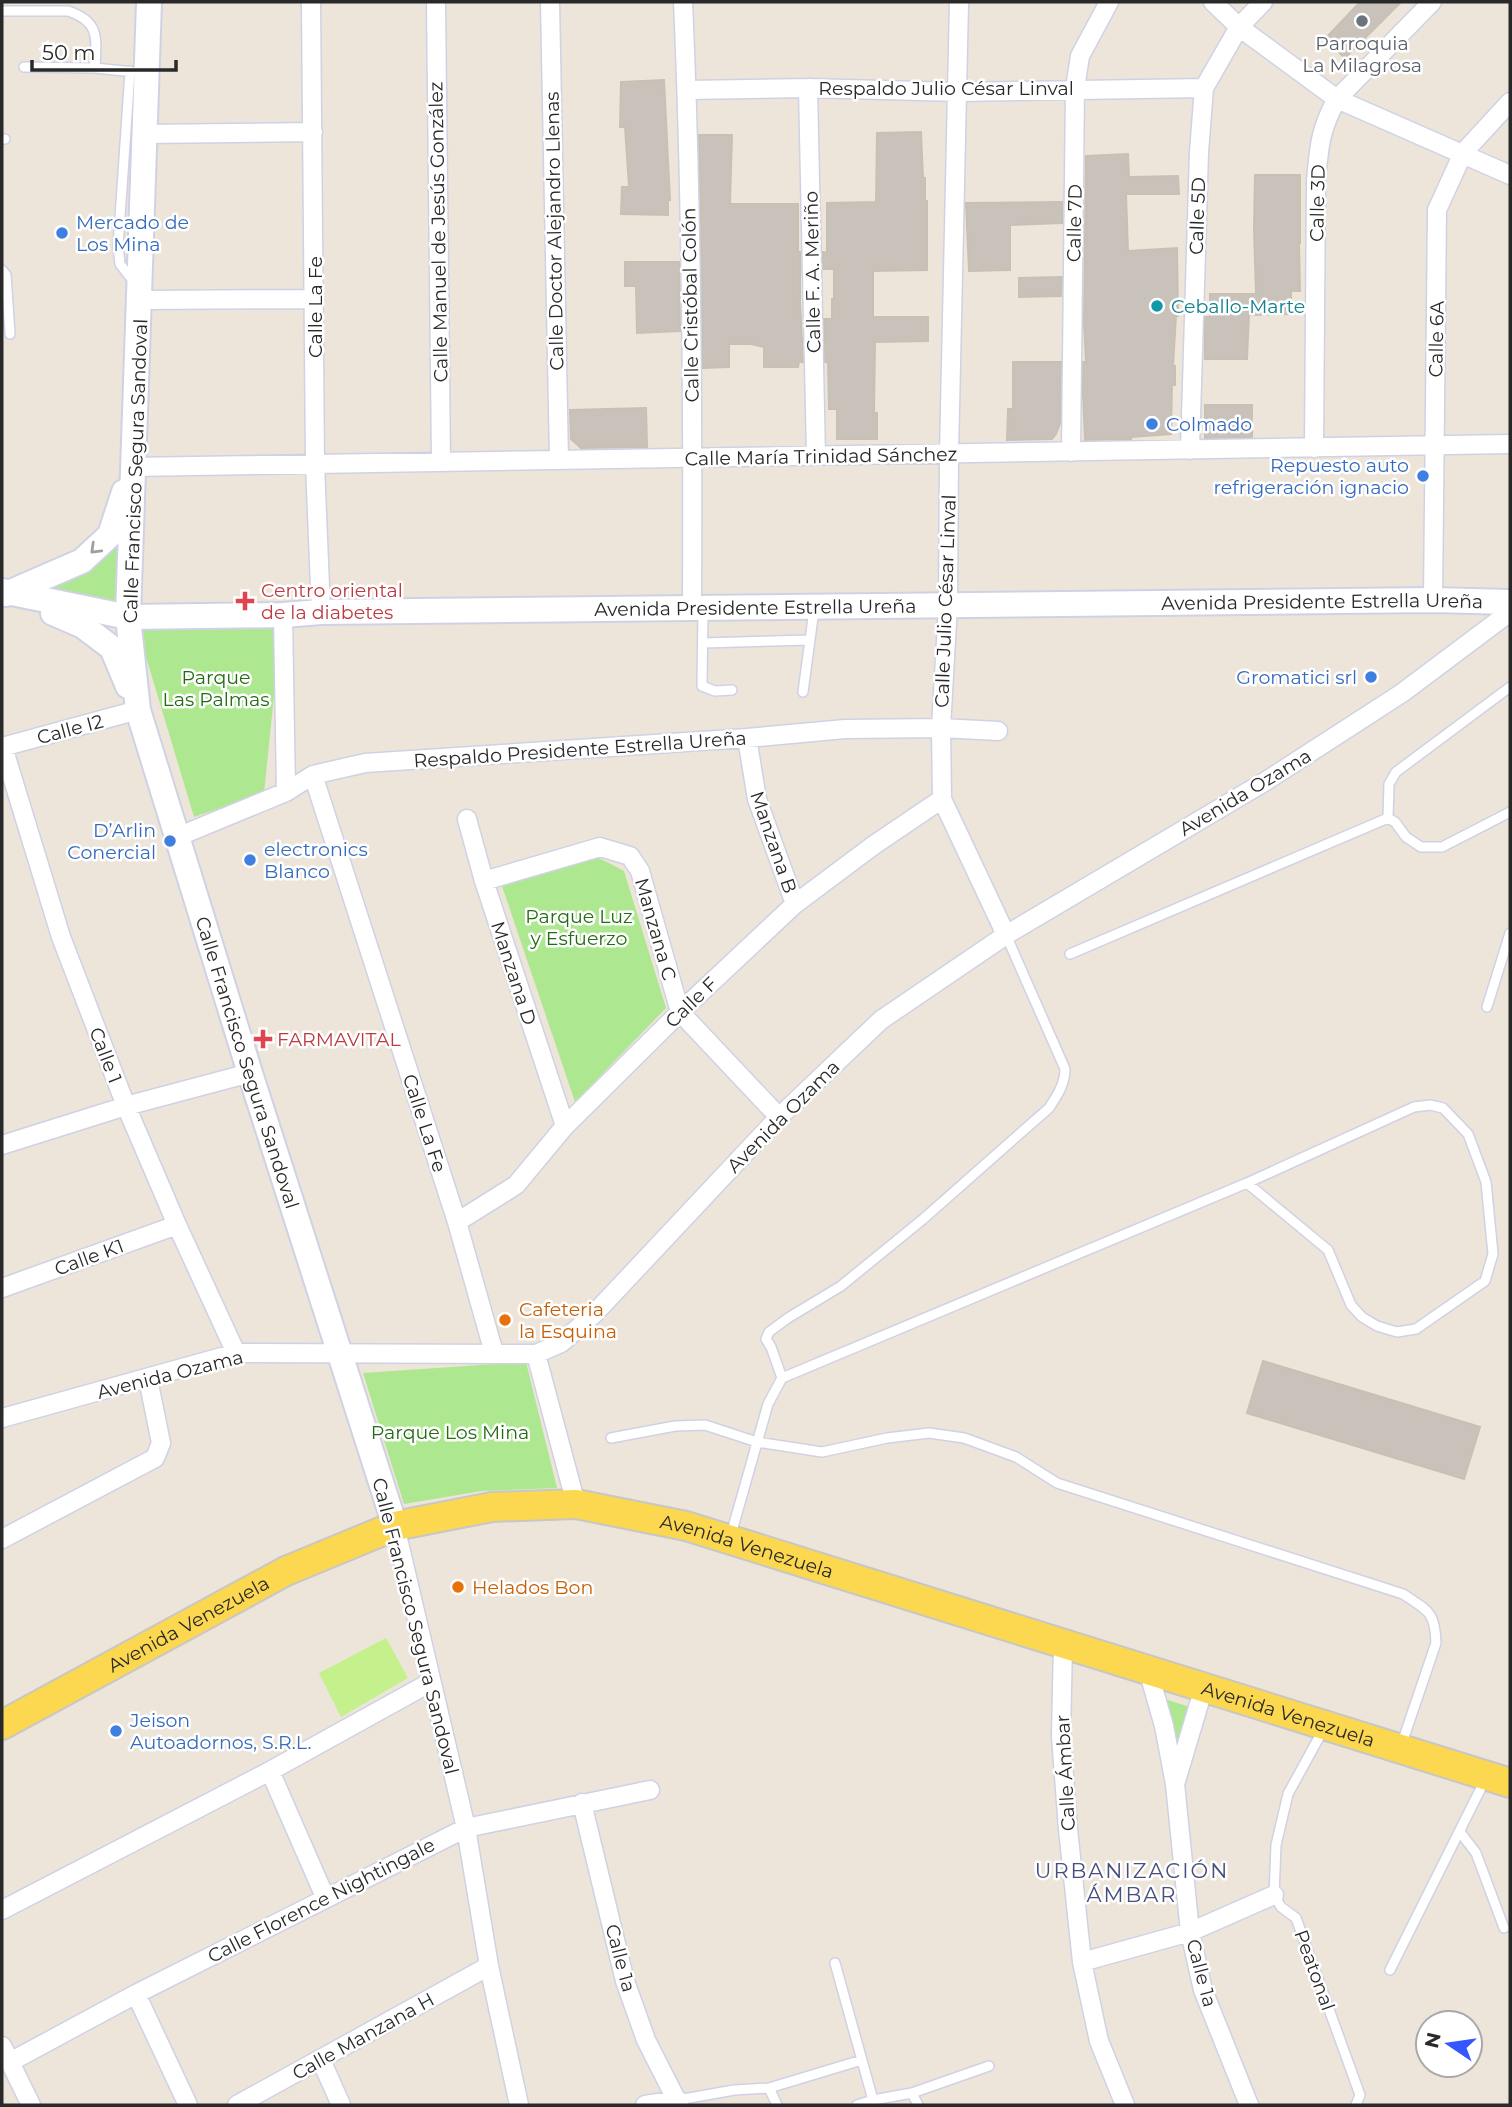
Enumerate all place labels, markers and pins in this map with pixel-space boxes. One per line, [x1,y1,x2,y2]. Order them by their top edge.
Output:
marker: Parroquia La Milagrosa [1354,13,1370,29]
place label: Parroquia La Milagrosa [1302,32,1422,77]
place label: Mercado de Los Mina [76,211,189,256]
marker: Mercado de Los Mina [54,225,70,241]
place label: Ceballo-Marte [1171,295,1305,318]
marker: Ceballo-Marte [1149,298,1165,314]
place label: Colmado [1166,413,1252,436]
marker: Colmado [1144,416,1160,432]
place label: Repuesto auto refrigeración ignacio [1213,454,1409,499]
marker: Repuesto auto refrigeración ignacio [1415,468,1431,484]
place label: Centro oriental de la diabetes [261,579,403,624]
marker: Centro oriental de la diabetes [235,591,255,611]
place label: Gromatici srl [1236,666,1357,689]
marker: Gromatici srl [1363,669,1379,685]
place label: D’Arlin Conercial [67,819,156,864]
marker: D’Arlin Conercial [162,833,178,849]
place label: electronics Blanco [264,838,368,883]
marker: electronics Blanco [242,852,258,868]
place label: FARMAVITAL [277,1028,401,1051]
marker: FARMAVITAL [255,1031,271,1047]
place label: Cafeteria la Esquina [519,1298,617,1343]
marker: Cafeteria la Esquina [497,1312,513,1328]
place label: Helados Bon [472,1576,593,1599]
marker: Helados Bon [450,1579,466,1595]
place label: Jeison Autoadornos, S.R.L. [129,1709,312,1754]
marker: Jeison Autoadornos, S.R.L. [108,1723,124,1739]

